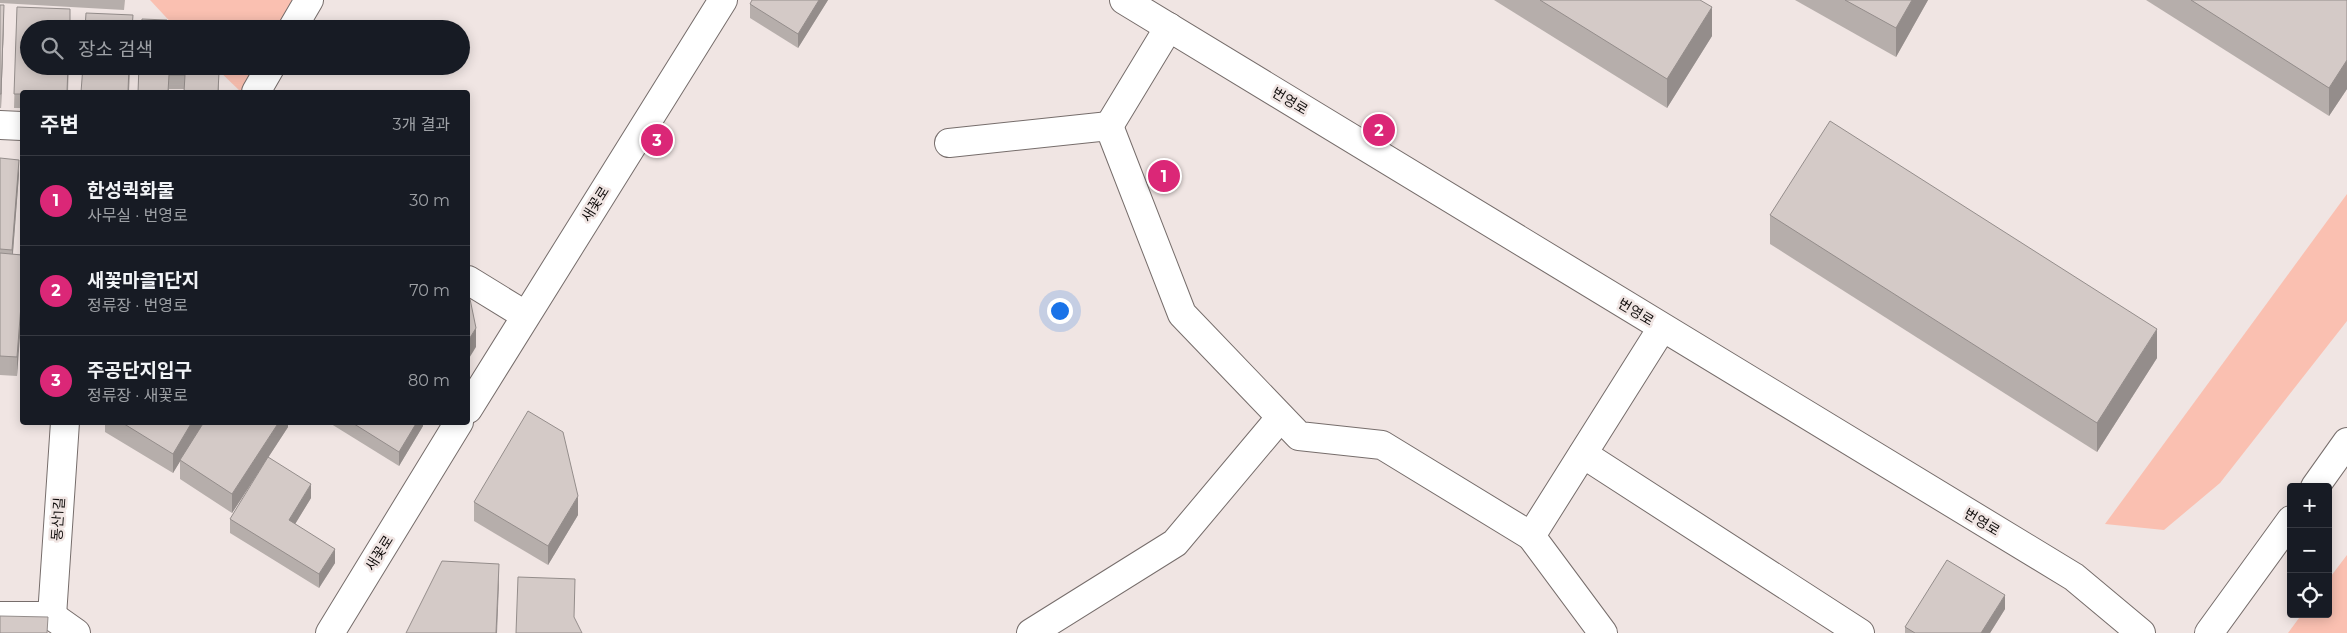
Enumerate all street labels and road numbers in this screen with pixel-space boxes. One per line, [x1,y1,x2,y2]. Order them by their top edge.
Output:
street label: 번영로 [1269,83,1311,119]
street label: 새꽃로 [577,183,613,225]
street label: 번영로 [1615,294,1657,330]
street label: 동산1길 [47,497,69,541]
street label: 번영로 [1961,504,2003,540]
street label: 새꽃로 [361,532,397,574]

